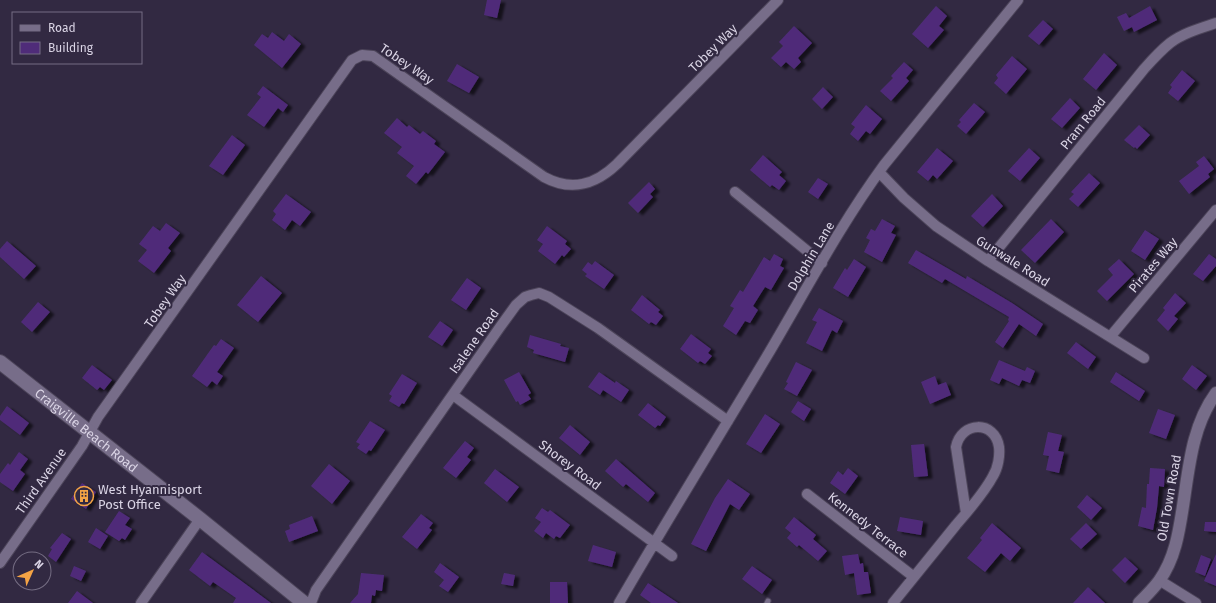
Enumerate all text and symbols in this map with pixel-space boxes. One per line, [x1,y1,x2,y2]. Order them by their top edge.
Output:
legend [12,12,142,64]
street label: Tobey Way [686,20,741,75]
text: Road [48,21,76,35]
street label: Tobey Way [377,40,437,88]
text: Building [48,41,94,55]
street label: Pram Road [1057,94,1109,152]
street label: Dolphin Lane [784,219,838,293]
street label: Gunwale Road [974,232,1052,290]
street label: Pirates Way [1126,234,1181,296]
street label: Tobey Way [141,271,189,331]
street label: Isalene Road [446,306,502,376]
street label: Craigville Beach Road [32,385,141,475]
street label: Shorey Road [536,437,604,493]
street label: Third Avenue [13,445,69,517]
street label: Old Town Road [1154,453,1184,543]
place label: West Hyannisport Post Office [98,482,202,512]
building icon: West Hyannisport Post Office [73,485,95,507]
street label: Kennedy Terrace [825,489,911,561]
north arrow [12,551,52,591]
text: N [32,557,46,571]

